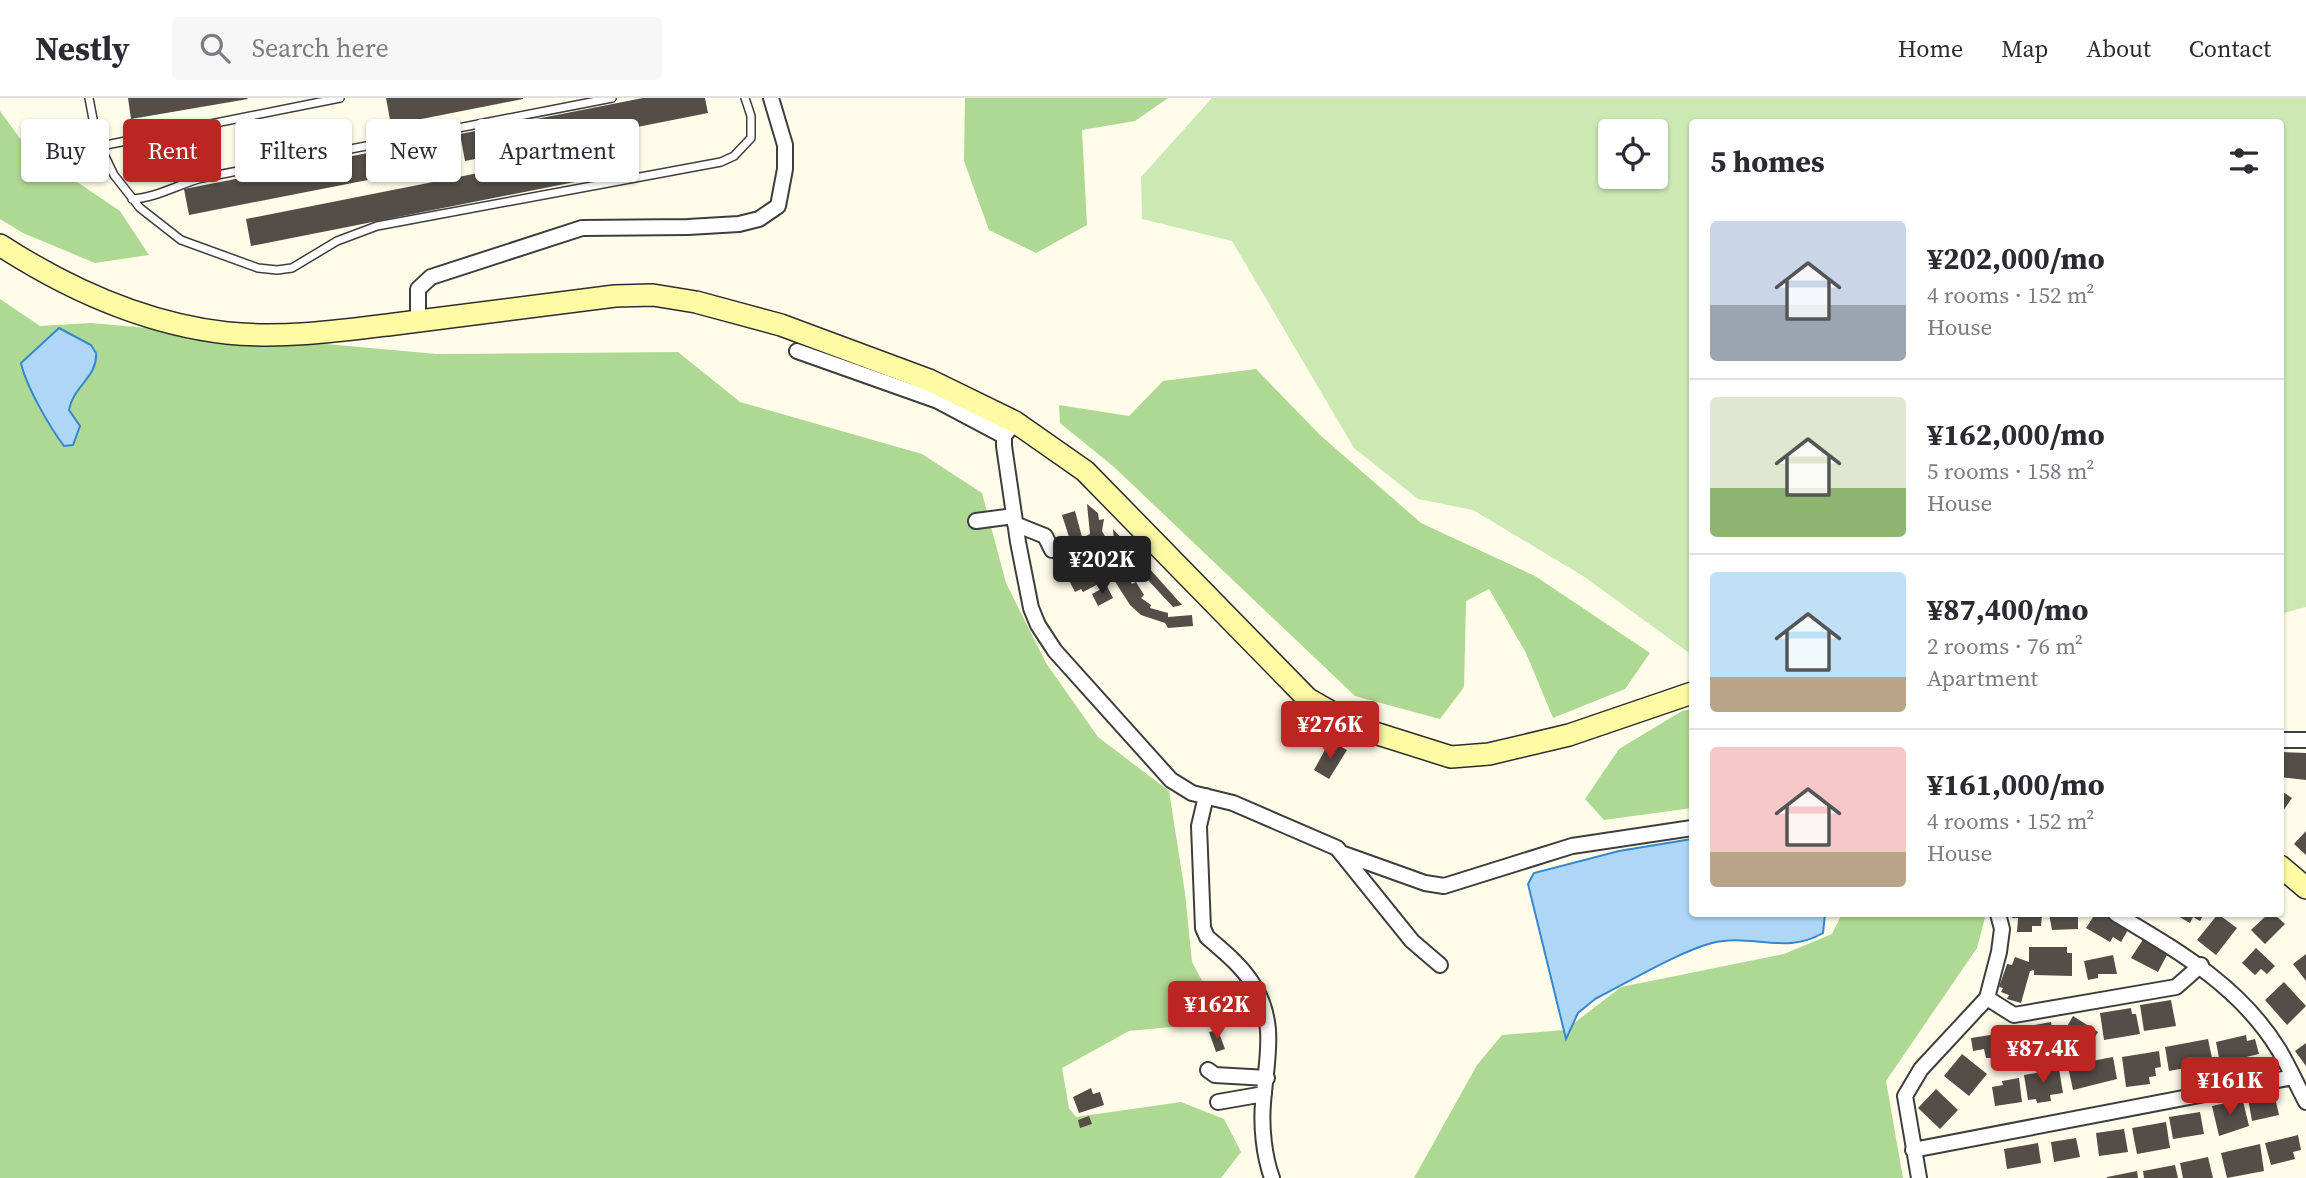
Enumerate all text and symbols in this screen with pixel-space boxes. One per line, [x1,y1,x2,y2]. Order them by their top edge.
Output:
search box [172,17,662,80]
text: Nestly [35,26,130,71]
icon: search [196,29,234,67]
text: Search here [252,30,389,66]
text: Home [1898,32,1963,65]
text: Map [2001,32,2048,65]
text: About [2086,32,2151,65]
text: Contact [2189,32,2271,65]
chip: Buy [21,119,109,182]
chip: Rent [123,119,221,182]
chip: Filters [235,119,352,182]
chip: New [366,119,461,182]
chip: Apartment [475,119,639,182]
map controls [1598,119,1668,189]
button: locate [1598,119,1668,189]
text: 5 homes [1710,141,1825,182]
icon: filters [2225,142,2263,180]
text: ¥202,000/mo [1927,238,2105,279]
icon: home [1766,249,1850,333]
text: 4 rooms · 152 m² [1927,279,2094,311]
text: House [1927,311,1992,343]
text: ¥162,000/mo [1927,414,2105,455]
icon: home [1766,425,1850,509]
text: 5 rooms · 158 m² [1927,455,2094,487]
text: House [1927,487,1992,519]
pin: ¥202K [1053,536,1151,596]
text: ¥202K [1069,543,1135,575]
text: ¥87,400/mo [1927,589,2089,630]
icon: home [1766,600,1850,684]
text: 2 rooms · 76 m² [1927,630,2083,662]
text: Apartment [1927,662,2038,694]
pin: ¥276K [1281,702,1379,761]
text: ¥276K [1297,708,1363,740]
text: ¥161,000/mo [1927,764,2105,805]
icon: home [1766,775,1850,859]
text: 4 rooms · 152 m² [1927,805,2094,837]
text: House [1927,837,1992,869]
pin: ¥162K [1168,982,1266,1041]
text: ¥162K [1184,988,1250,1020]
pin: ¥87.4K [1986,1026,2100,1085]
text: ¥87.4K [2007,1032,2079,1064]
pin: ¥161K [2181,1058,2279,1117]
text: ¥161K [2197,1064,2263,1096]

